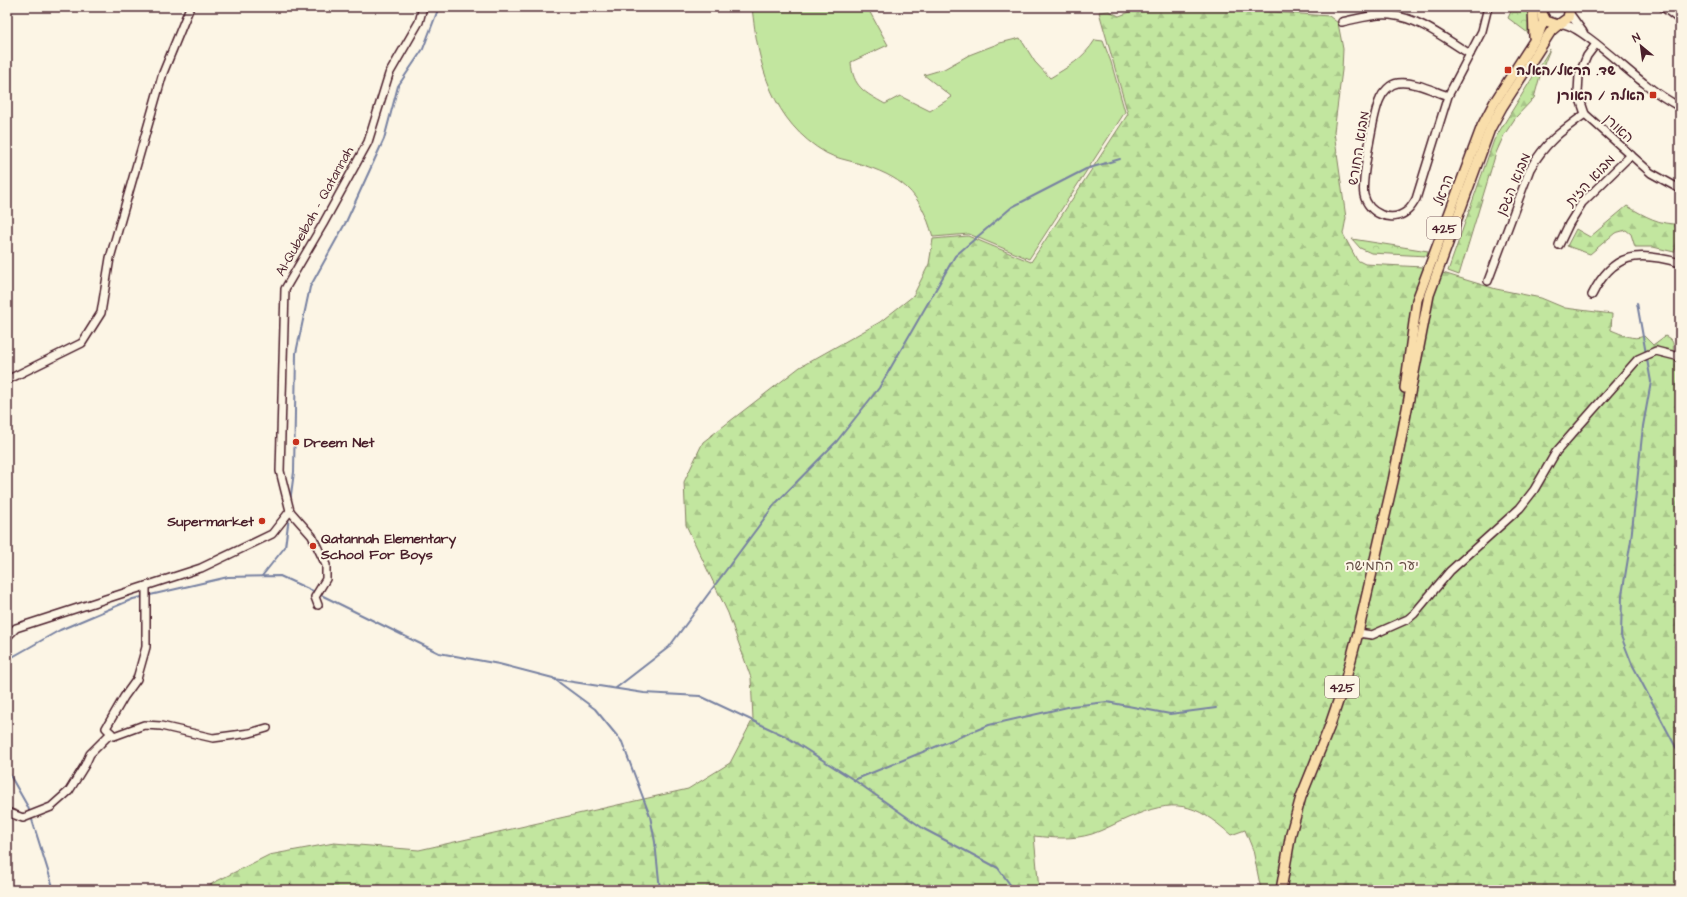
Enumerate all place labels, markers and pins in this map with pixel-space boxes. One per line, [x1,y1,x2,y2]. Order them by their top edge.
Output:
place label: שד. הראל/האלה [1516,61,1616,81]
marker: שד. הראל/האלה [1503,65,1513,75]
place label: האלה / האורן [1557,86,1645,106]
marker: האלה / האורן [1648,90,1658,100]
place label: Dreem Net [304,433,375,453]
marker: Dreem Net [291,437,301,447]
place label: Supermarket [166,512,254,532]
marker: Supermarket [257,516,267,526]
place label: Qatannah Elementary School For Boys [320,529,457,565]
marker: Qatannah Elementary School For Boys [308,541,318,551]

